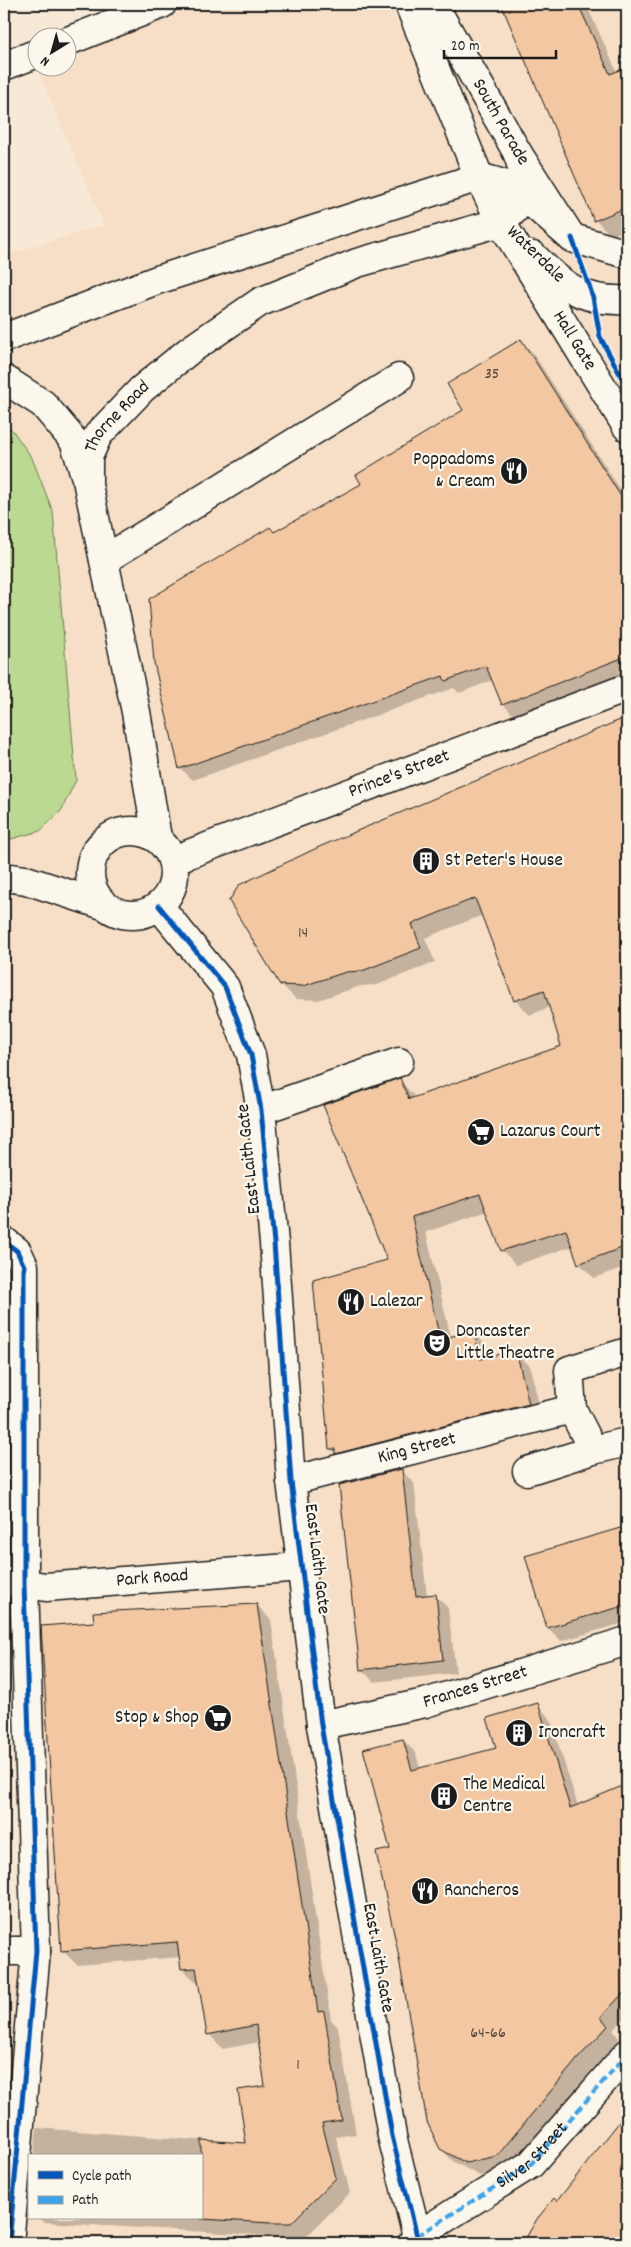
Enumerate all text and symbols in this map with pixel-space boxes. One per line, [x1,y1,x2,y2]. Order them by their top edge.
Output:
north arrow [28,28,78,78]
scale bar [444,28,556,60]
text: 20 m [451,36,479,58]
text: N [37,51,54,71]
street label: South Parade [465,74,536,171]
street label: Waterdale [499,220,571,290]
street label: Hall Gate [545,305,603,376]
house number: 35 [485,363,499,386]
street label: Thorne Road [78,374,156,457]
place label: Poppadoms & Cream [413,447,495,496]
restaurant icon: Poppadoms & Cream [499,456,529,486]
street label: Prince's Street [345,743,454,806]
building icon: St Peter's House [411,846,441,876]
place label: St Peter's House [445,848,563,875]
house number: 14 [298,922,308,945]
street label: East Laith Gate [231,1102,269,1216]
supermarket icon: Lazarus Court [466,1117,496,1147]
place label: Lazarus Court [500,1119,601,1146]
restaurant icon: Lalezar [336,1287,366,1317]
place label: Lalezar [370,1289,423,1316]
place label: Doncaster Little Theatre [456,1319,555,1368]
theatre icon: Doncaster Little Theatre [422,1328,452,1358]
street label: King Street [375,1426,459,1472]
street label: East Laith Gate [296,1502,336,1616]
street label: Park Road [115,1562,189,1595]
street label: Frances Street [420,1659,531,1716]
supermarket icon: Stop & Shop [203,1703,233,1733]
place label: Stop & Shop [115,1705,199,1732]
building icon: Ironcraft [504,1718,534,1748]
place label: Ironcraft [538,1720,605,1747]
place label: The Medical Centre [463,1772,545,1821]
building icon: The Medical Centre [429,1781,459,1811]
restaurant icon: Rancheros [410,1876,440,1906]
place label: Rancheros [444,1878,519,1905]
street label: East Laith Gate [354,1901,400,2015]
house number: 64-66 [470,2022,506,2045]
house number: 1 [296,2054,300,2077]
street label: Silver Street [491,2116,575,2196]
legend [28,2154,202,2220]
text: Cycle path [72,2166,132,2188]
text: Path [72,2190,98,2212]

